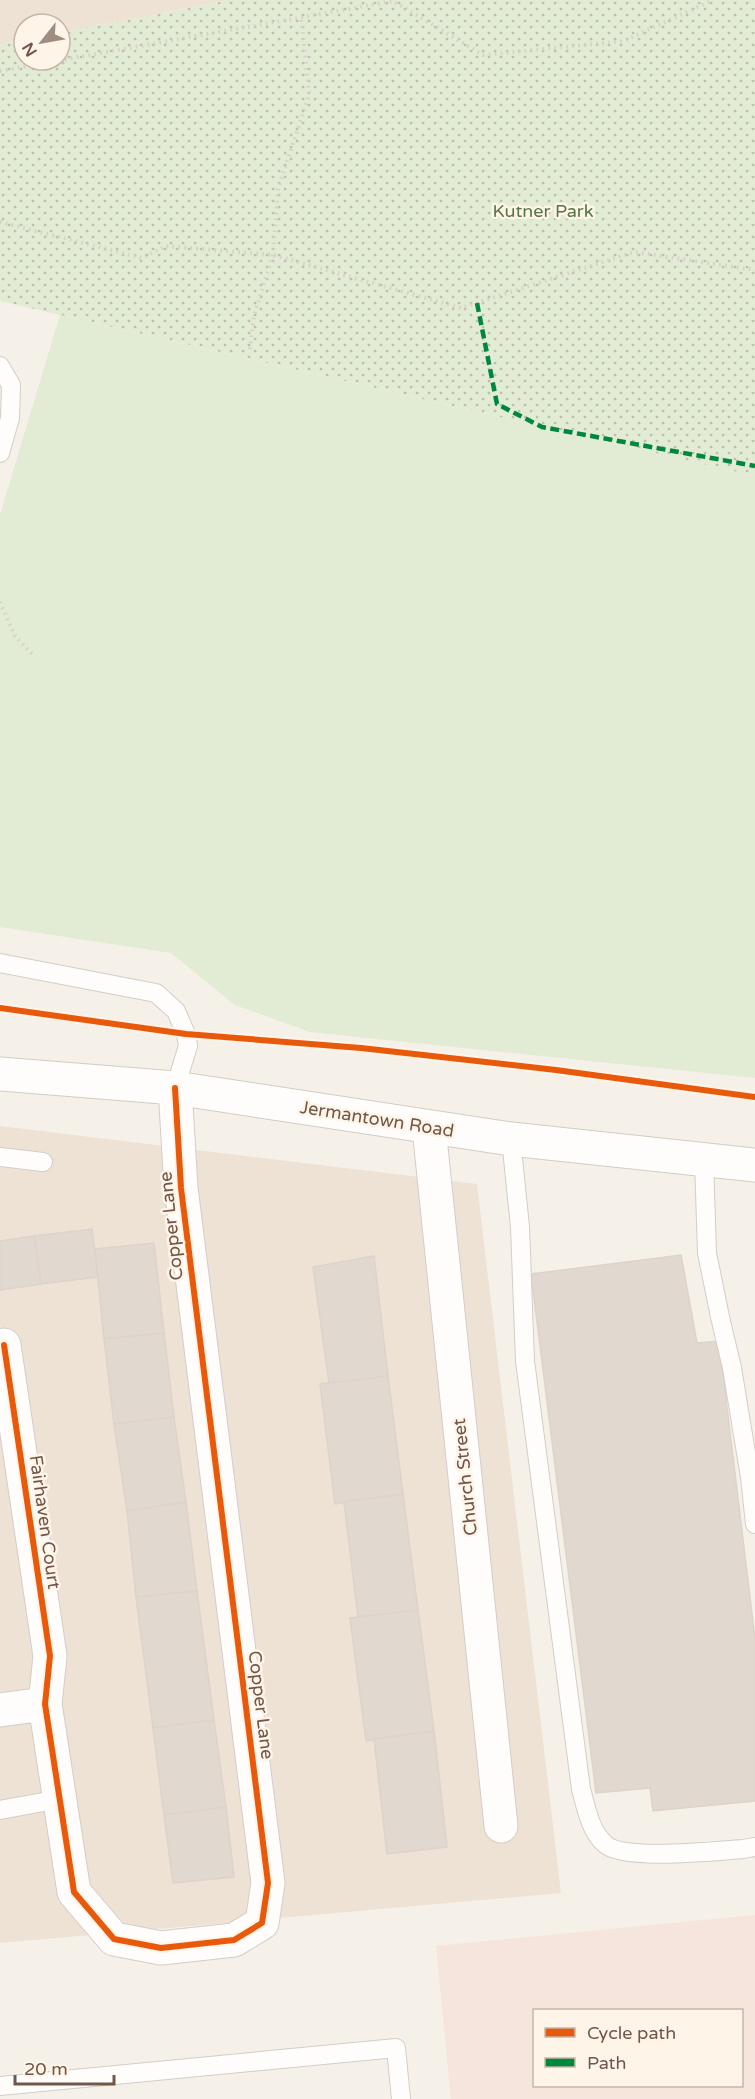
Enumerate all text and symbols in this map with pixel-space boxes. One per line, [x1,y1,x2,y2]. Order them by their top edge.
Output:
north arrow [12,12,72,72]
text: N [18,39,42,60]
park label: Kutner Park [492,200,594,222]
street label: Jermantown Road [298,1096,456,1142]
street label: Copper Lane [154,1171,188,1281]
street label: Church Street [448,1417,482,1537]
street label: Fairhaven Court [25,1454,65,1591]
street label: Copper Lane [243,1649,279,1761]
legend [533,2009,743,2087]
text: Cycle path [587,2022,676,2044]
scale bar [15,2048,114,2086]
text: Path [587,2052,626,2074]
text: 20 m [24,2058,68,2080]

